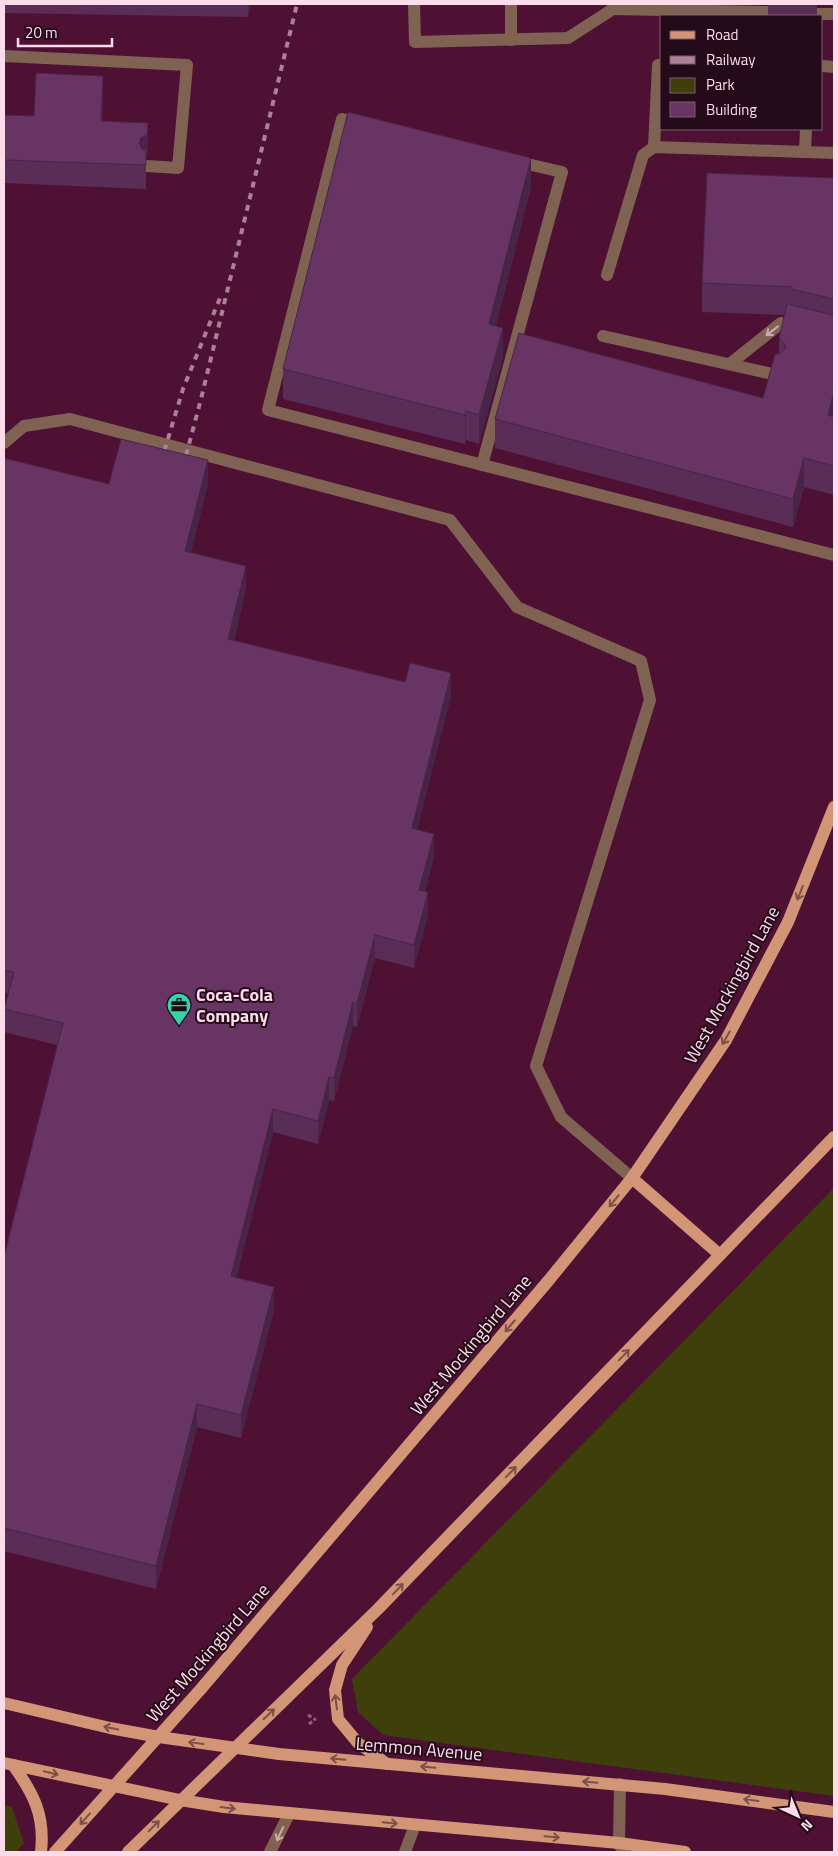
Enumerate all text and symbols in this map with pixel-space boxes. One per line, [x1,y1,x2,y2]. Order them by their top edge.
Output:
scale bar [18,15,111,47]
legend [660,15,823,130]
text: 20 m [25,21,58,44]
text: Road [706,23,738,46]
text: Railway [706,48,756,71]
text: Park [706,73,735,96]
text: Building [706,98,757,121]
one-way arrow [766,325,779,336]
one-way arrow [794,885,804,900]
street label: West Mockingbird Lane [677,901,786,1068]
place label: Coca-Cola Company [196,981,273,1029]
office icon: Coca-Cola Company [166,992,192,1026]
one-way arrow [721,1031,731,1045]
one-way arrow [609,1194,620,1207]
street label: West Mockingbird Lane [404,1268,538,1421]
one-way arrow [505,1319,516,1332]
one-way arrow [618,1349,630,1361]
one-way arrow [505,1465,517,1478]
street label: West Mockingbird Lane [140,1577,276,1728]
one-way arrow [392,1582,404,1595]
one-way arrow [331,1694,341,1710]
one-way arrow [263,1708,275,1720]
one-way arrow [103,1723,119,1732]
street label: Lemmon Avenue [355,1730,484,1767]
one-way arrow [189,1737,205,1747]
one-way arrow [330,1755,346,1764]
one-way arrow [420,1763,436,1772]
one-way arrow [43,1769,59,1778]
one-way arrow [582,1777,598,1786]
north arrow [773,1791,823,1841]
one-way arrow [744,1795,760,1805]
one-way arrow [220,1803,236,1813]
one-way arrow [79,1813,91,1826]
text: N [797,1815,818,1837]
one-way arrow [382,1818,398,1827]
one-way arrow [148,1820,160,1833]
one-way arrow [275,1826,285,1841]
one-way arrow [544,1832,560,1842]

